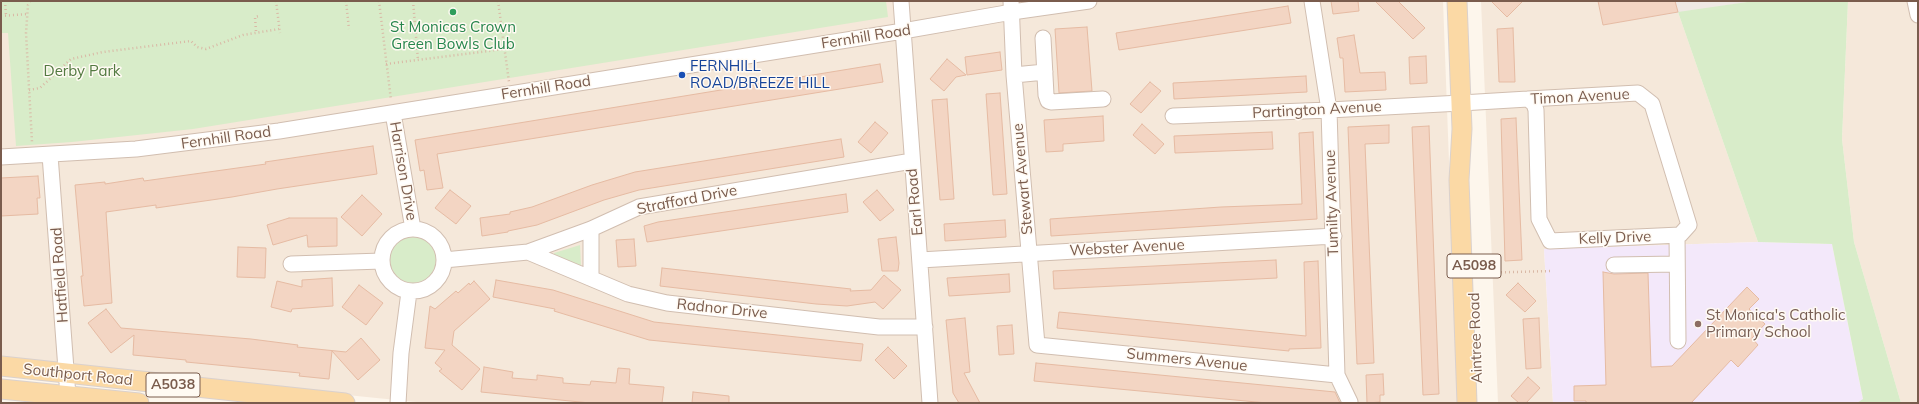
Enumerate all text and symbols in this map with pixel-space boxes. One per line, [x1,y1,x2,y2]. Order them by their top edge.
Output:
marker: St Monicas Crown Green Bowls Club [448,7,458,17]
place label: St Monicas Crown Green Bowls Club [390,18,516,53]
street label: Fernhill Road [820,21,912,53]
place label: FERNHILL ROAD/BREEZE HILL [690,57,830,92]
park label: Derby Park [43,62,121,80]
marker: FERNHILL ROAD/BREEZE HILL [677,70,687,80]
street label: Fernhill Road [500,72,592,104]
street label: Timon Avenue [1530,85,1630,109]
street label: Partington Avenue [1252,98,1382,122]
street label: Harrison Drive [385,120,421,222]
street label: Fernhill Road [180,123,272,153]
street label: Stewart Avenue [1009,123,1037,235]
street label: Tumilty Avenue [1321,150,1343,256]
street label: Earl Road [903,168,927,236]
street label: Strafford Drive [635,181,739,219]
street label: Hatfield Road [48,227,72,323]
street label: Kelly Drive [1578,228,1652,248]
street label: Webster Avenue [1069,236,1185,260]
road number: A5098 [1447,254,1501,278]
street label: Aintree Road [1465,292,1487,384]
street label: Radnor Drive [676,295,768,323]
place label: St Monica's Catholic Primary School [1706,306,1845,341]
marker: St Monica's Catholic Primary School [1693,319,1703,329]
street label: Summers Avenue [1126,345,1248,375]
street label: Southport Road [22,360,134,390]
road number: A5038 [146,373,200,397]

